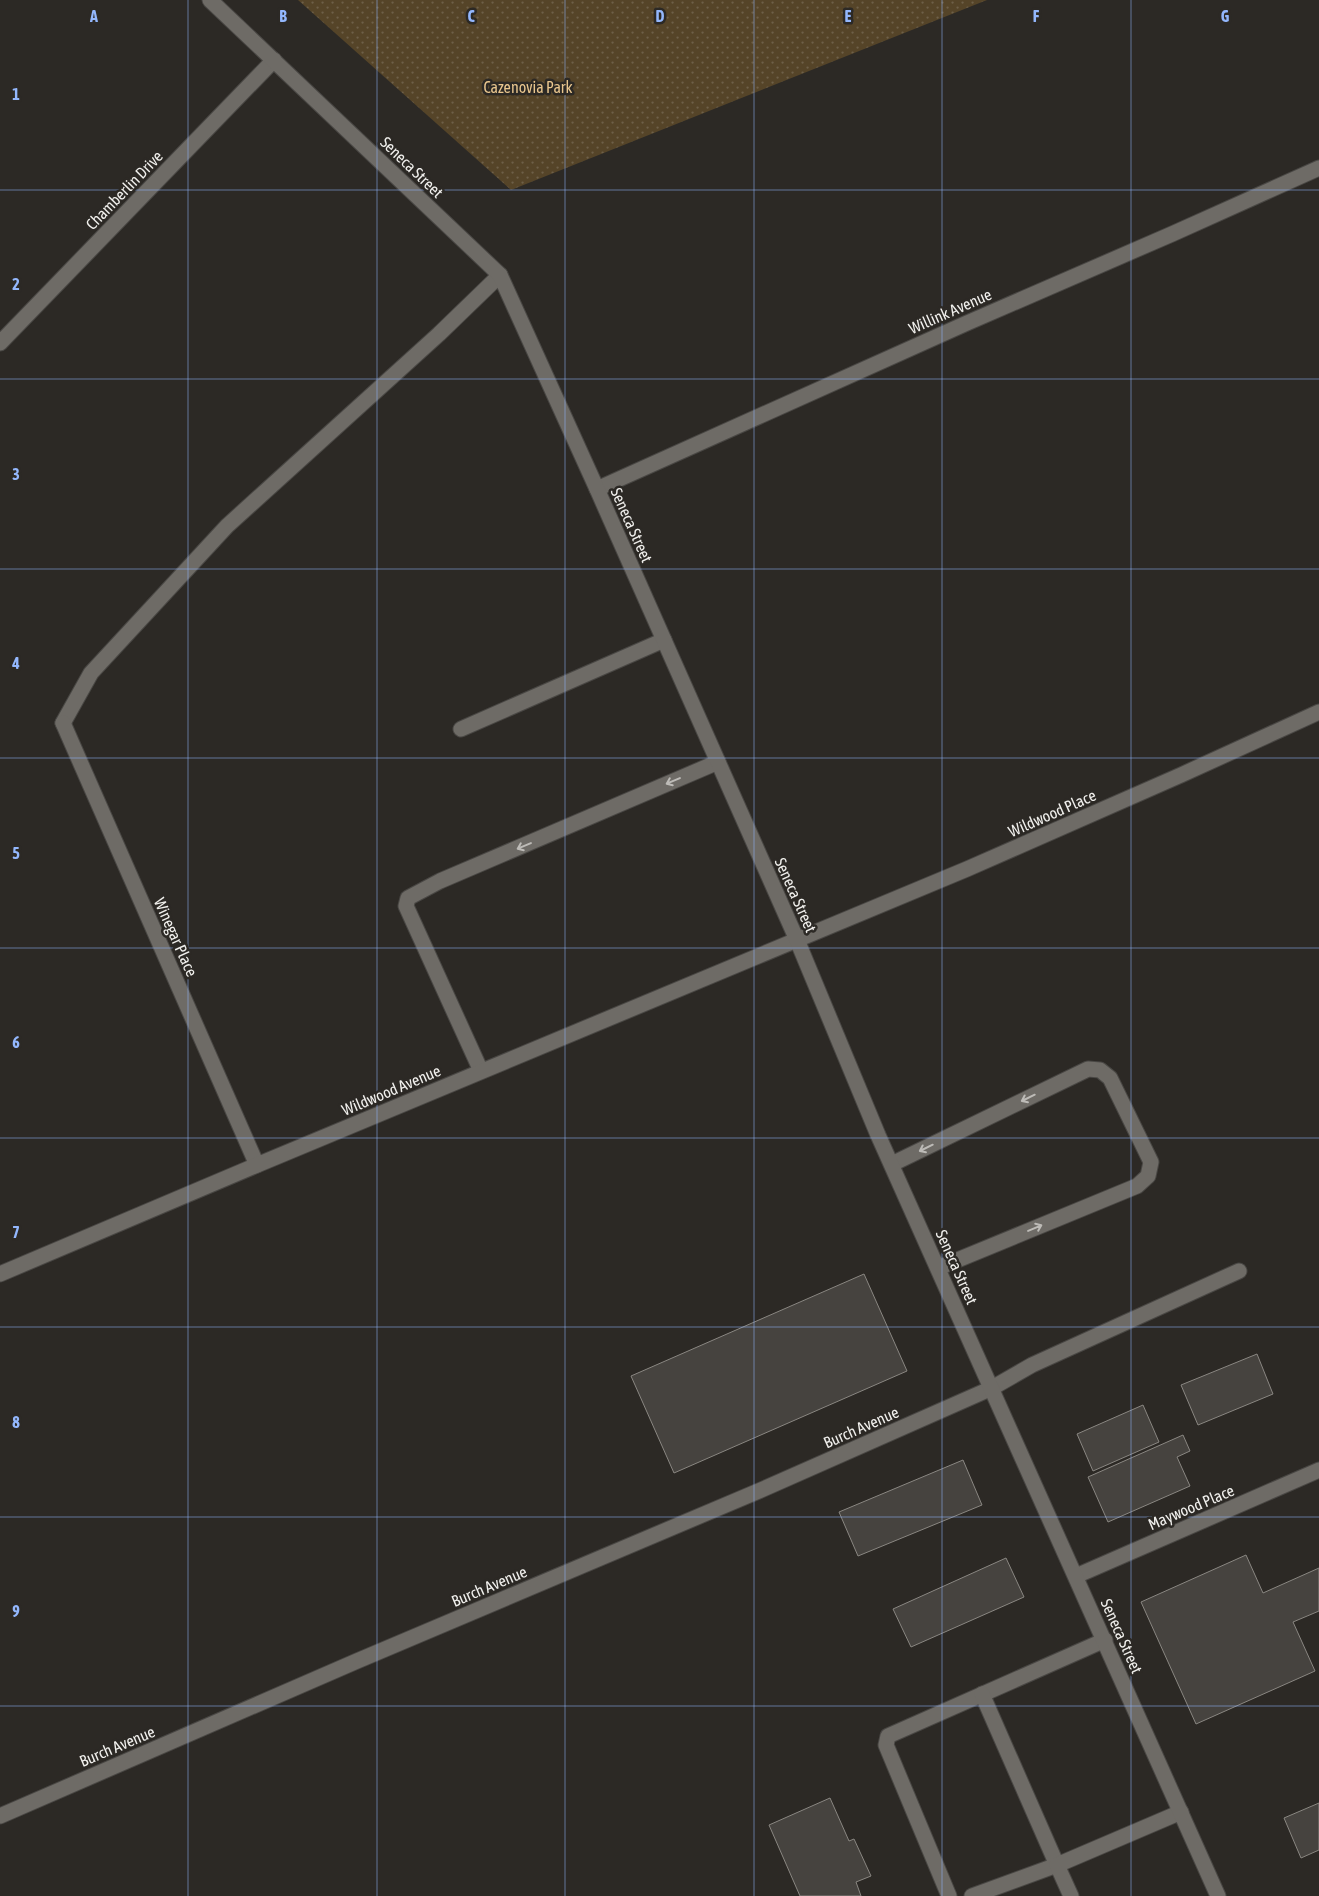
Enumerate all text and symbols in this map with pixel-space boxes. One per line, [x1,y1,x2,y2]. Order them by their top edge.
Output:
text: A [89,7,98,25]
text: B [279,7,287,25]
text: C [467,7,475,25]
text: D [656,7,665,25]
text: E [845,7,852,25]
text: F [1033,7,1040,25]
text: G [1221,7,1230,25]
park label: Cazenovia Park [483,78,573,96]
text: 1 [12,85,20,103]
street label: Seneca Street [377,133,447,201]
street label: Chamberlin Drive [82,147,166,233]
text: 2 [12,275,20,293]
street label: Willink Avenue [906,285,994,337]
text: 3 [12,465,20,483]
street label: Seneca Street [608,485,657,565]
text: 4 [11,654,20,672]
one-way arrow [666,777,681,787]
street label: Wildwood Place [1005,786,1099,840]
one-way arrow [517,841,532,851]
text: 5 [12,844,20,862]
street label: Seneca Street [772,855,821,935]
street label: Winegar Place [150,895,201,979]
text: 6 [12,1033,20,1051]
street label: Wildwood Avenue [339,1061,443,1119]
one-way arrow [1020,1093,1035,1103]
one-way arrow [919,1144,934,1153]
text: 7 [12,1223,20,1241]
one-way arrow [1027,1223,1042,1232]
street label: Seneca Street [933,1227,982,1307]
street label: Burch Avenue [821,1402,901,1452]
text: 8 [12,1413,20,1431]
street label: Maywood Place [1145,1481,1237,1534]
street label: Burch Avenue [449,1562,529,1610]
street label: Seneca Street [1098,1596,1147,1676]
text: 9 [12,1602,20,1620]
street label: Burch Avenue [77,1722,157,1770]

